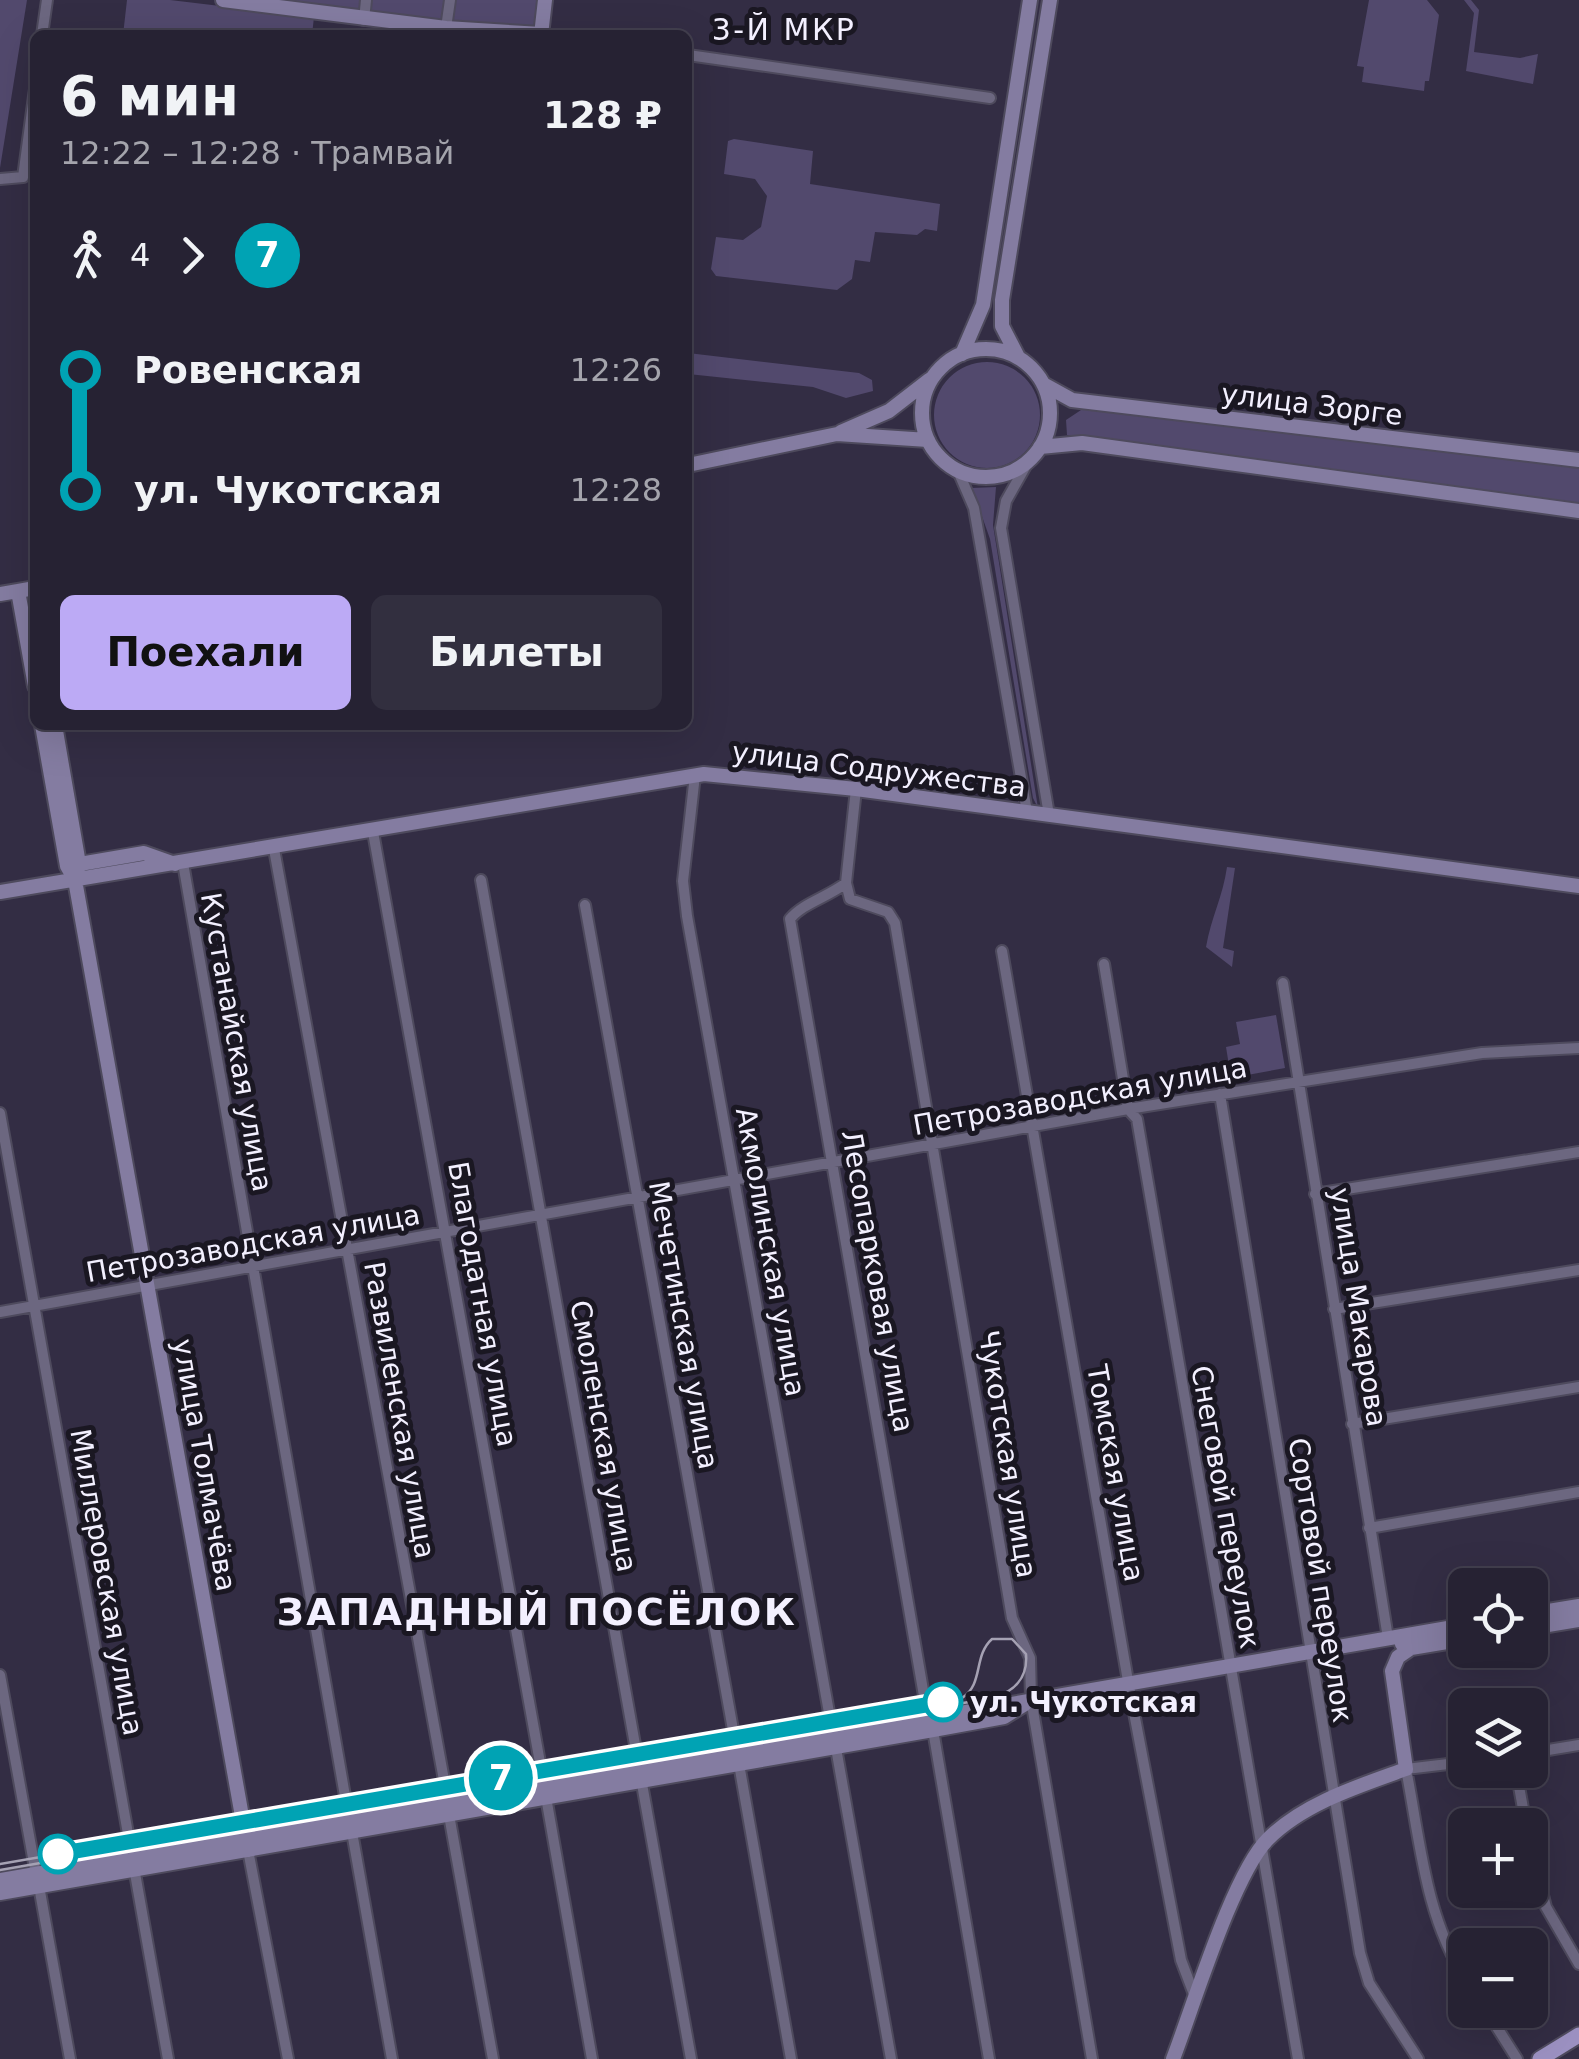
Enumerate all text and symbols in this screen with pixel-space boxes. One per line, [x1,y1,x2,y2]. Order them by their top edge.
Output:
district label: 3-Й МКР [712,12,856,47]
text: 6 мин [60,64,239,128]
text: 128 ₽ [543,93,662,137]
text: 12:22 – 12:28 · Трамвай [60,134,454,172]
icon: walk [60,228,115,283]
icon: forward [165,228,220,283]
text: 7 [255,235,280,275]
text: 4 [130,236,150,274]
text: Ровенская [134,348,362,392]
text: 12:26 [570,351,662,389]
street label: улица Зорге [1219,377,1405,432]
text: ул. Чукотская [134,468,442,512]
text: 12:28 [570,471,662,509]
button: Поехали [60,595,351,710]
button: Билеты [371,595,662,710]
street label: улица Содружества [730,735,1028,804]
street label: Кустанайская улица [194,890,279,1194]
street label: Петрозаводская улица [910,1051,1250,1142]
street label: Акмолинская улица [729,1105,812,1399]
street label: Лесопарковая улица [835,1127,920,1435]
street label: Благодатная улица [441,1159,524,1449]
street label: Мечетинская улица [642,1178,725,1472]
street label: улица Макарова [1323,1185,1394,1429]
street label: Петрозаводская улица [83,1198,423,1289]
street label: Развиленская улица [357,1259,442,1561]
street label: Смоленская улица [563,1298,644,1575]
street label: Чукотская улица [972,1328,1043,1580]
street label: улица Толмачёва [166,1336,243,1594]
street label: Томская улица [1080,1361,1151,1584]
street label: Снеговой переулок [1184,1363,1267,1651]
street label: Миллеровская улица [63,1426,150,1738]
street label: Сортовой переулок [1282,1435,1359,1725]
map controls [1448,1568,1548,2028]
button: locate [1448,1568,1548,1668]
district label: ЗАПАДНЫЙ ПОСЁЛОК [277,1590,797,1634]
marker: ул. Чукотская [924,1683,962,1721]
place label: ул. Чукотская [970,1686,1197,1719]
button: layers [1448,1688,1548,1788]
line badge: 7 [468,1746,534,1810]
text: 7 [489,1758,513,1798]
button: + [1448,1808,1548,1908]
unlabelled marker [39,1835,77,1873]
button: − [1448,1928,1548,2028]

